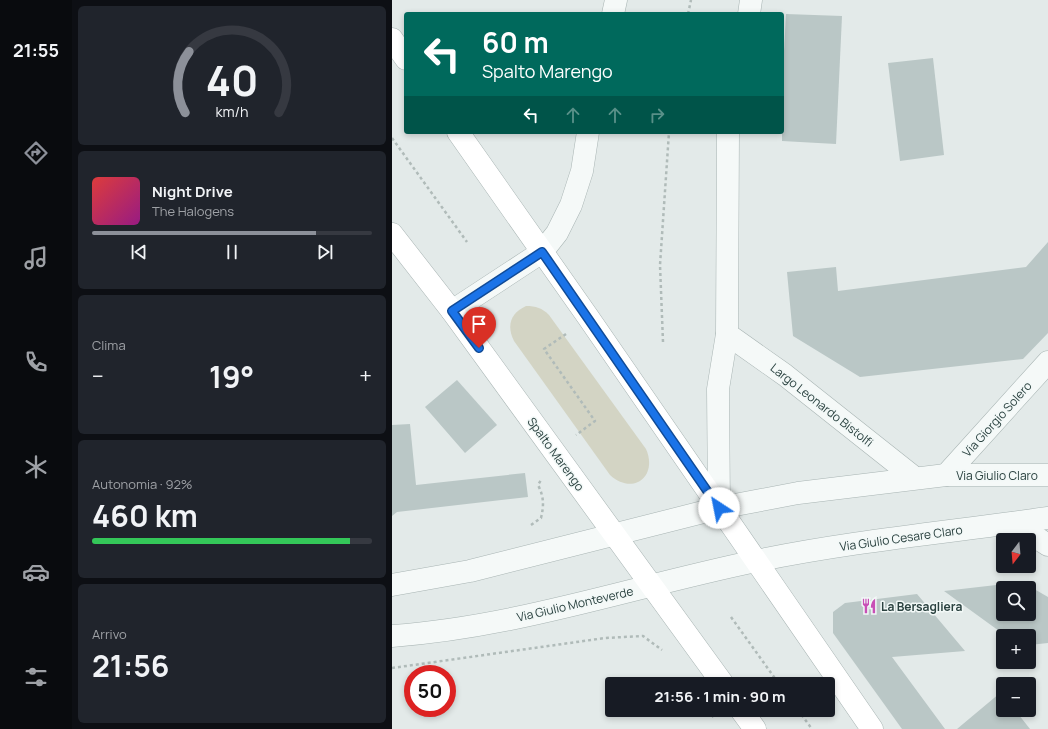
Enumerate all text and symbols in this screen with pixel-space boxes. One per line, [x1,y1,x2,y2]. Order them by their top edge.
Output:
text: 60 m [482,23,549,61]
icon: left [416,28,468,80]
text: 21:55 [13,38,59,62]
text: 40 [206,52,258,108]
text: Spalto Marengo [482,59,613,83]
text: km/h [215,102,249,121]
icon: left [520,104,542,126]
icon: ahead [562,104,584,126]
icon: ahead [604,104,626,126]
icon: right [646,104,668,126]
icon: directions [22,139,50,167]
text: Night Drive [152,181,233,202]
text: The Halogens [152,202,234,220]
icon: previous [128,241,150,263]
icon: pause [221,241,243,263]
icon: next [314,241,336,263]
icon: music [22,244,50,272]
pin [462,307,496,348]
icon: arrive [468,313,490,335]
text: Clima [92,336,126,354]
icon: phone [22,348,50,376]
text: 19° [209,356,254,397]
street label: Largo Leonardo Bistolfi [767,359,877,451]
text: − [92,361,104,391]
text: + [359,361,372,391]
street label: Via Giorgio Solero [958,378,1036,460]
street label: Spalto Marengo [524,414,588,494]
icon: climate [22,453,50,481]
street label: Via Giulio Claro [956,467,1038,484]
text: Autonomia · 92% [92,475,193,493]
position arrow [698,487,740,529]
text: 460 km [92,495,198,536]
street label: Via Giulio Cesare Claro [838,521,964,555]
north arrow [996,533,1036,573]
map controls [996,533,1036,717]
icon: car [22,558,50,586]
button: search [996,581,1036,621]
street label: Via Giulio Monteverde [515,582,635,626]
restaurant icon: La Bersagliera [860,597,878,615]
place label: La Bersagliera [881,598,962,615]
text: Arrivo [92,625,127,643]
button: + [996,629,1036,669]
text: 21:56 [92,645,170,686]
icon: filters [22,663,50,691]
speed limit sign: 50 [404,665,456,717]
button: − [996,677,1036,717]
text: 21:56 · 1 min · 90 m [654,686,786,707]

